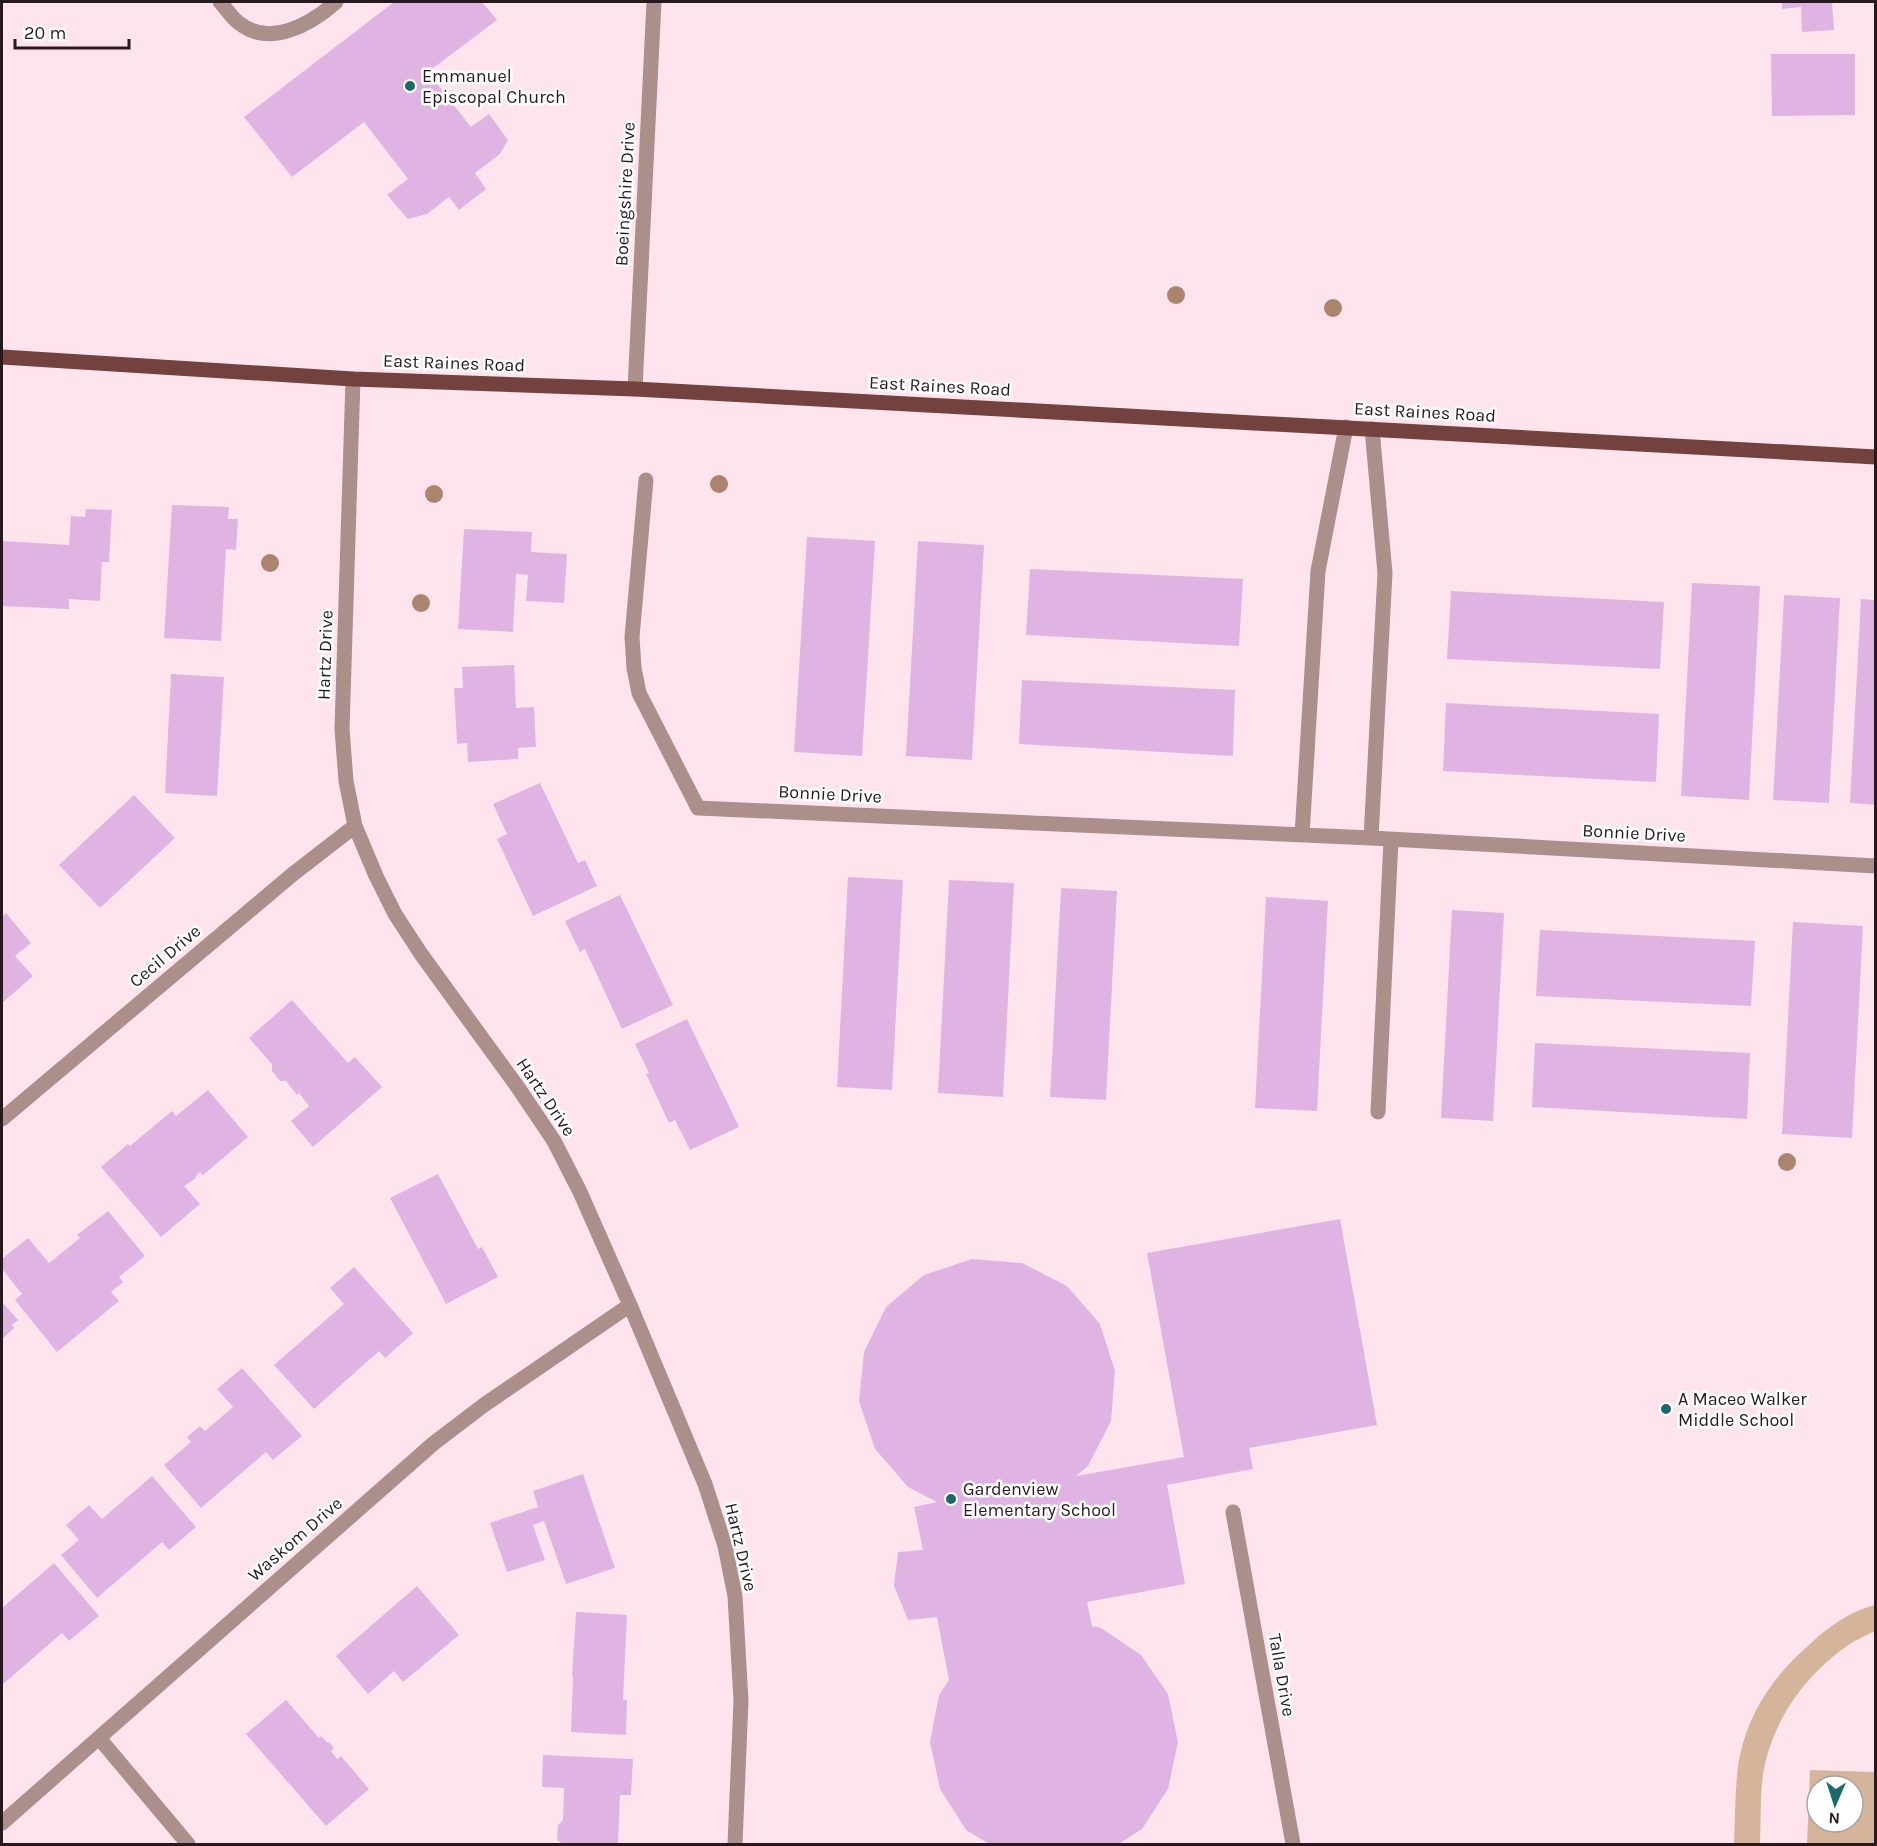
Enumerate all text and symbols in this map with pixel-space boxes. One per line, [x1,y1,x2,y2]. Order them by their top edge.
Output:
scale bar [15,12,129,50]
text: 20 m [24,22,66,44]
place label: Emmanuel Episcopal Church [422,65,566,108]
marker: Emmanuel Episcopal Church [403,79,417,93]
street label: Boeingshire Drive [610,121,640,267]
street label: East Raines Road [383,350,525,376]
street label: East Raines Road [868,371,1012,401]
street label: East Raines Road [1353,397,1497,427]
street label: Hartz Drive [312,610,338,700]
street label: Bonnie Drive [778,780,882,808]
street label: Bonnie Drive [1582,819,1686,847]
street label: Cecil Drive [125,920,205,992]
street label: Hartz Drive [512,1054,580,1140]
place label: A Maceo Walker Middle School [1678,1388,1807,1431]
marker: A Maceo Walker Middle School [1659,1402,1673,1416]
place label: Gardenview Elementary School [963,1478,1116,1521]
street label: Waskom Drive [243,1492,347,1586]
marker: Gardenview Elementary School [944,1492,958,1506]
street label: Hartz Drive [720,1501,762,1593]
street label: Talla Drive [1264,1632,1300,1718]
north arrow [1805,1774,1865,1834]
text: N [1828,1809,1840,1828]

